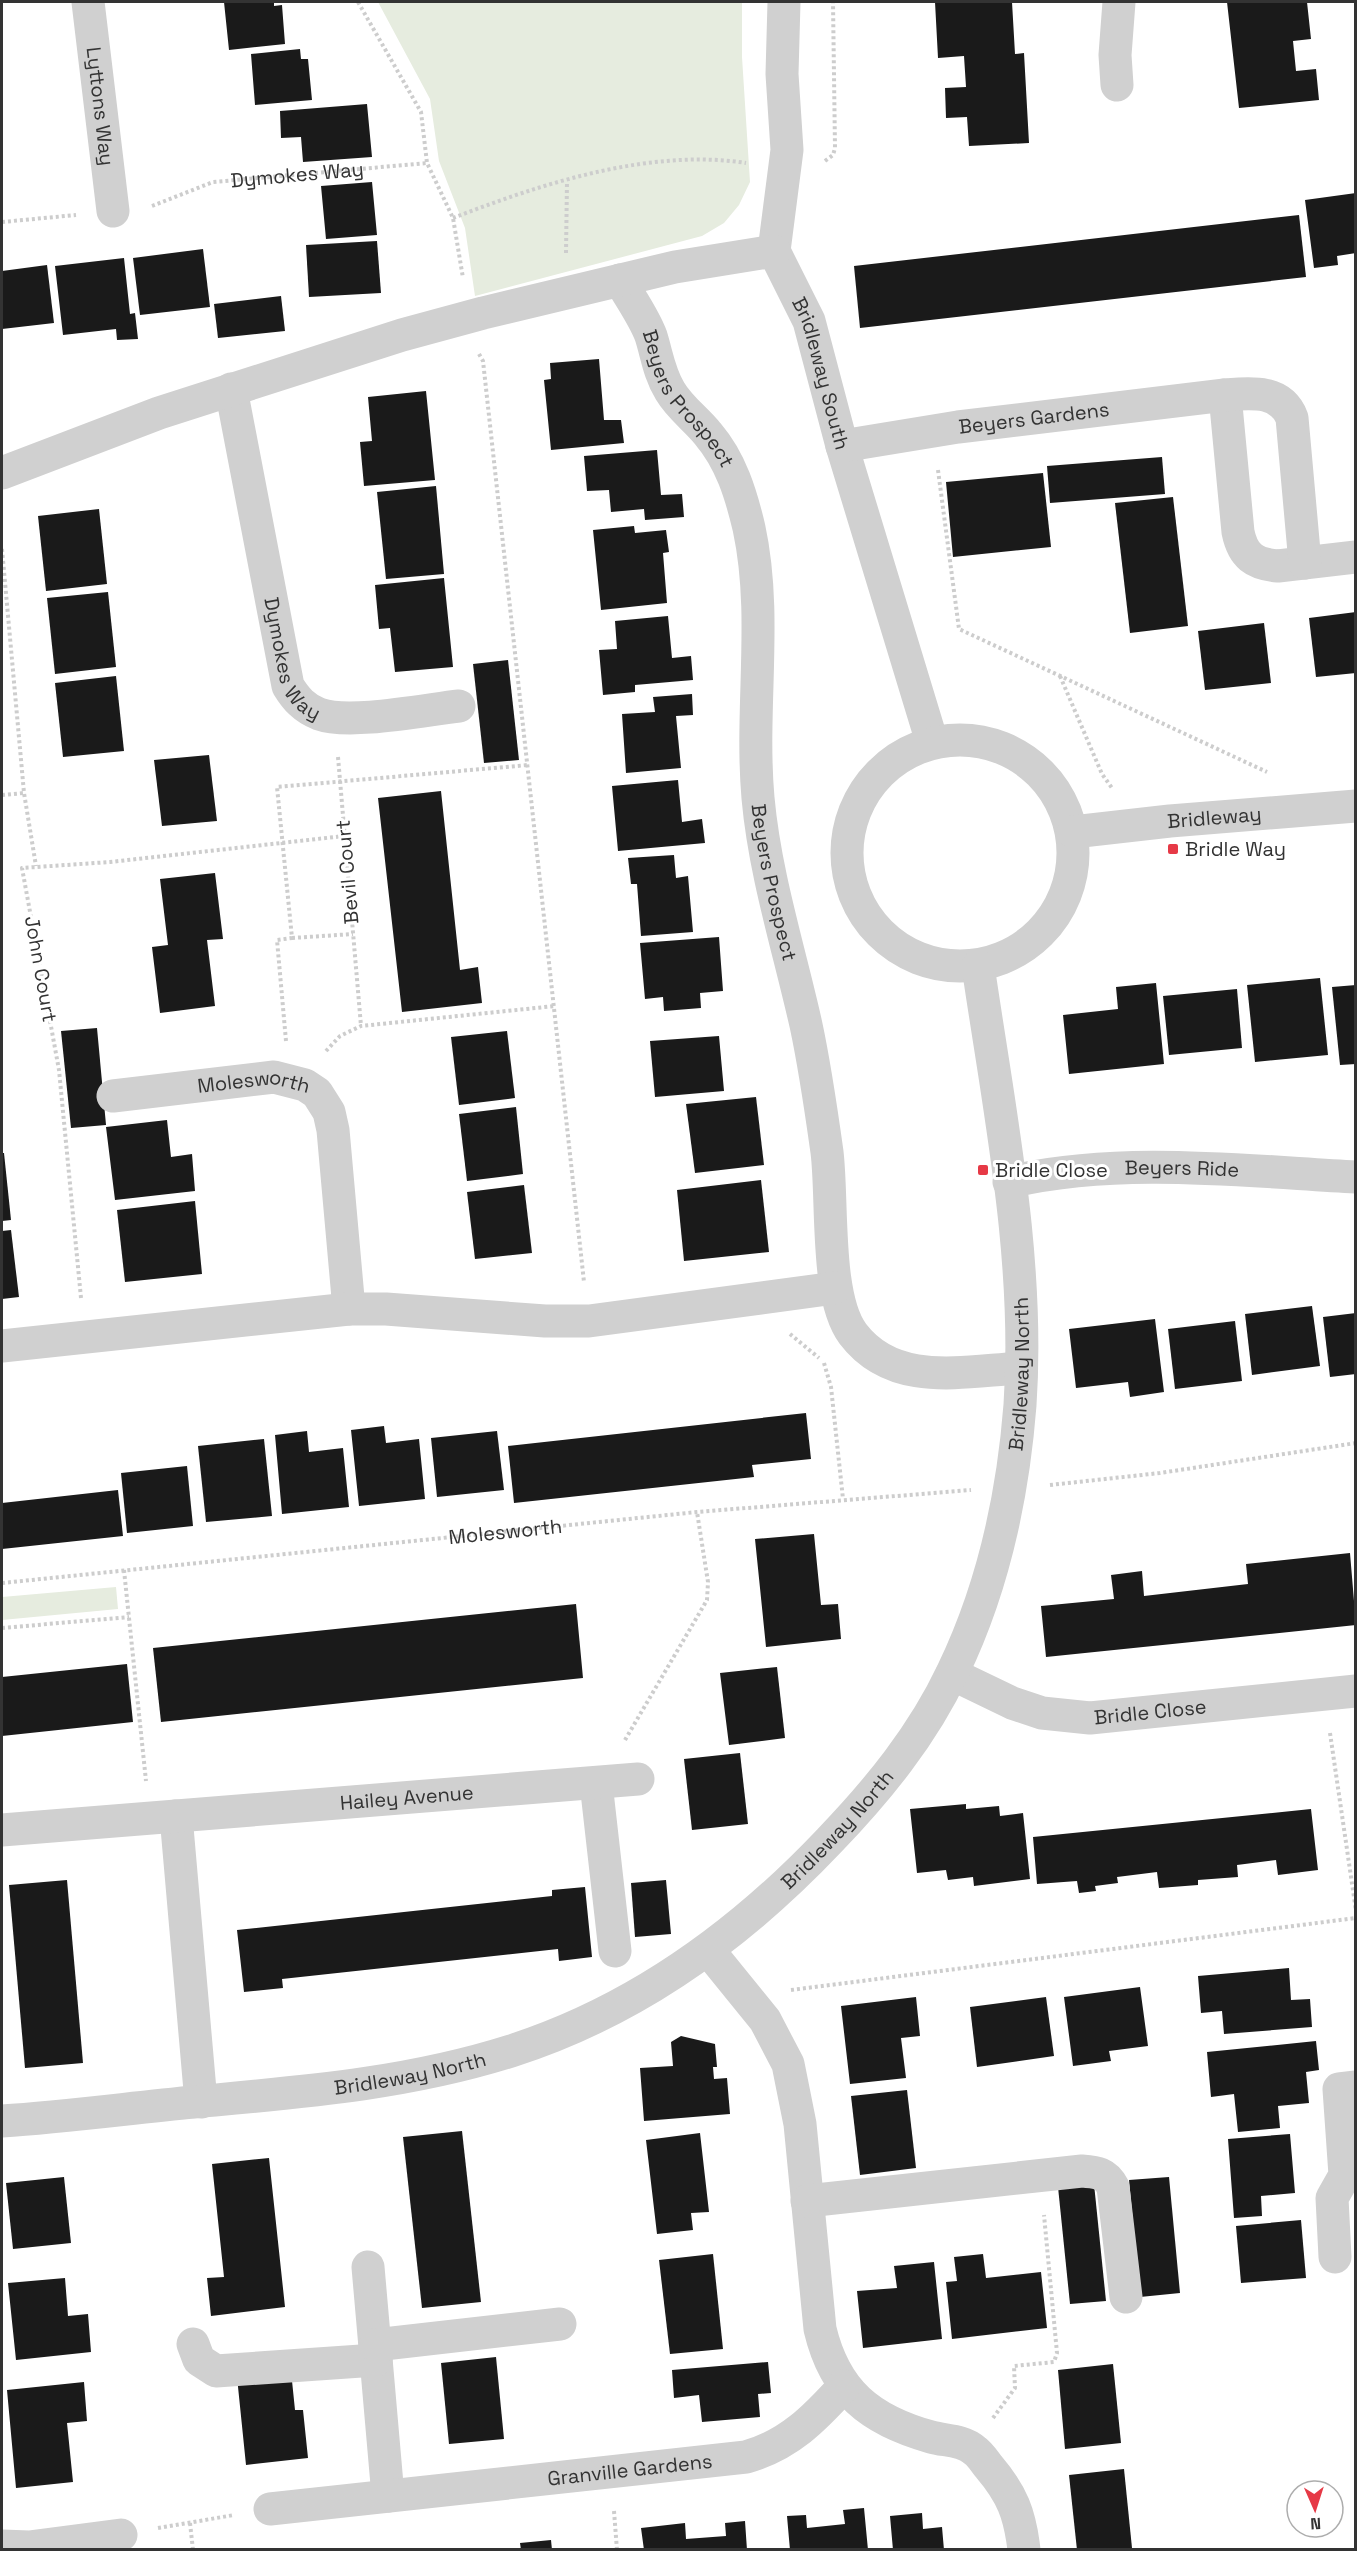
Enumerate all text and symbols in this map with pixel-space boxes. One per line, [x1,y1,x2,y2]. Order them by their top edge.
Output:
street label: Lyttons Way [80,45,120,167]
street label: Dymokes Way [229,156,365,193]
street label: Bridleway South [786,293,855,453]
street label: Beyers Prospect [637,326,740,472]
street label: Beyers Gardens [957,396,1111,440]
street label: Dymokes Way [258,595,325,726]
street label: Bridleway [1166,801,1262,834]
street label: Beyers Prospect [746,802,803,964]
street label: Bevil Court [329,819,365,925]
place label: Bridle Way [1185,836,1286,862]
marker: Bridle Way [1166,842,1180,856]
street label: John Court [19,914,63,1024]
street label: Molesworth [196,1063,313,1099]
street label: Beyers Ride [1124,1154,1240,1183]
place label: Bridle Close [995,1157,1108,1183]
marker: Bridle Close [976,1163,990,1177]
street label: Bridleway North [1002,1296,1035,1453]
street label: Molesworth [447,1513,563,1550]
street label: Bridle Close [1093,1693,1208,1731]
street label: Bridleway North [775,1764,899,1895]
street label: Hailey Avenue [339,1779,475,1816]
street label: Bridleway North [332,2046,489,2101]
street label: Granville Gardens [546,2448,714,2492]
north arrow [1285,2479,1345,2539]
text: N [1310,2513,1322,2534]

